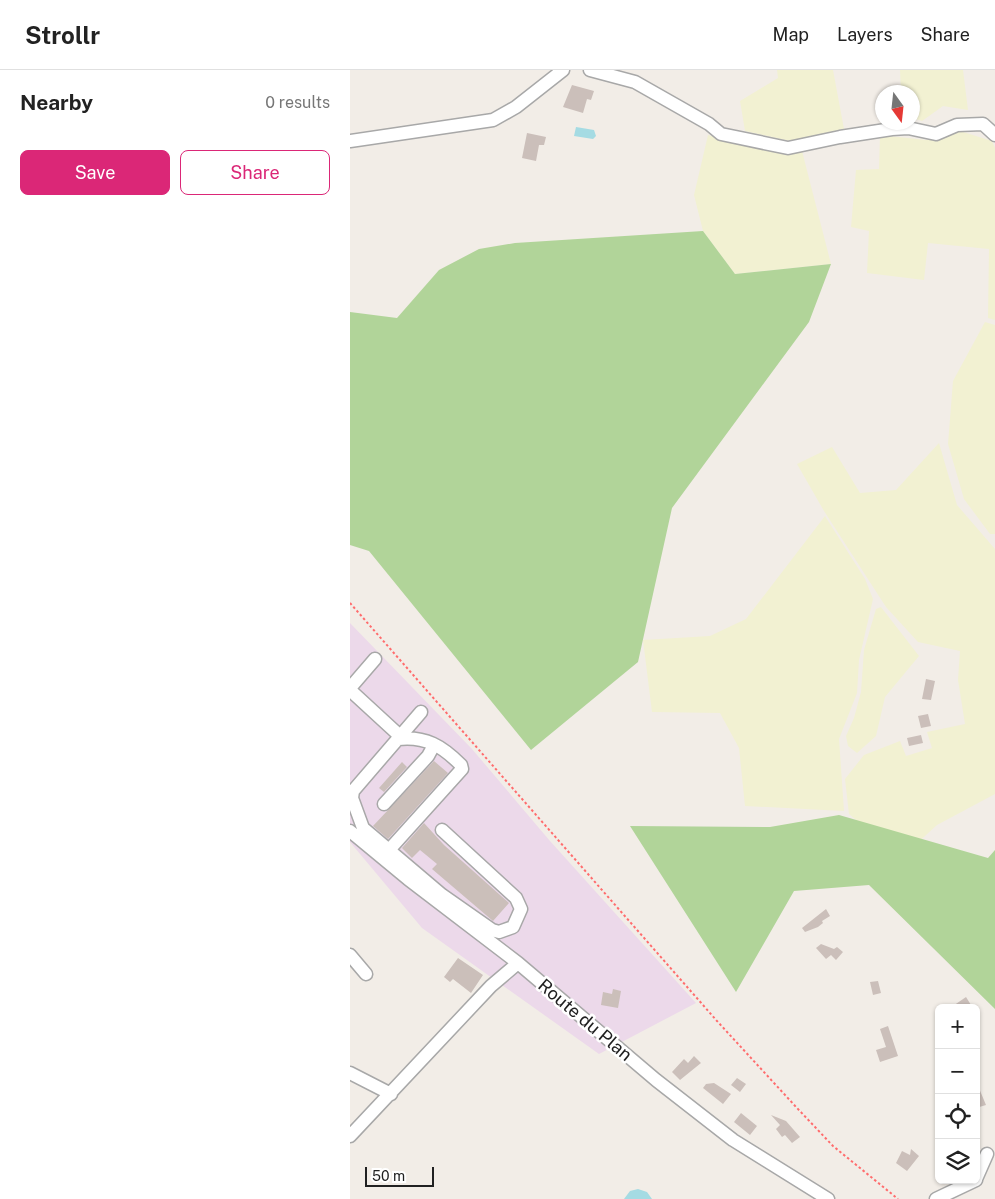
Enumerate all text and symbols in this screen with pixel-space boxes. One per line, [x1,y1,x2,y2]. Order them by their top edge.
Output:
text: Strollr [25,21,100,49]
text: Map [773,24,809,45]
text: Layers [837,24,893,45]
text: Share [921,24,970,45]
north arrow [875,85,920,130]
text: Nearby [20,90,93,115]
text: 0 results [265,93,330,112]
button: Save [20,150,170,195]
button: Share [180,150,330,195]
street label: Route du Plan [534,974,637,1065]
map controls [935,1004,980,1184]
button: + [935,1004,980,1049]
button: − [935,1049,980,1094]
button: locate [935,1094,980,1139]
button: layers [935,1139,980,1184]
scale bar [365,1164,434,1187]
text: 50 m [372,1168,405,1184]

